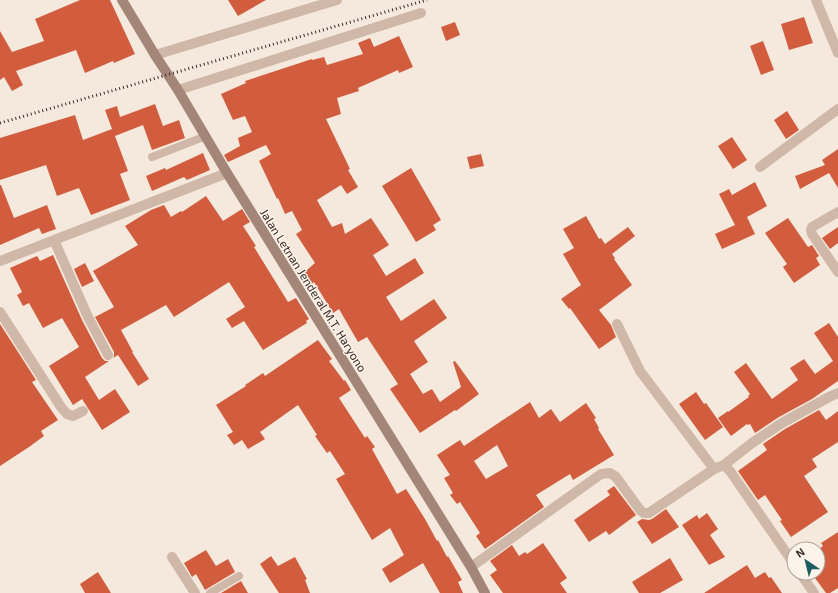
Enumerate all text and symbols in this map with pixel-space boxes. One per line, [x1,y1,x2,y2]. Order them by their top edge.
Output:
street label: Jalan Letnan Jenderal M.T. Haryono [258,206,370,374]
north arrow [786,541,826,581]
text: N [793,545,807,560]

